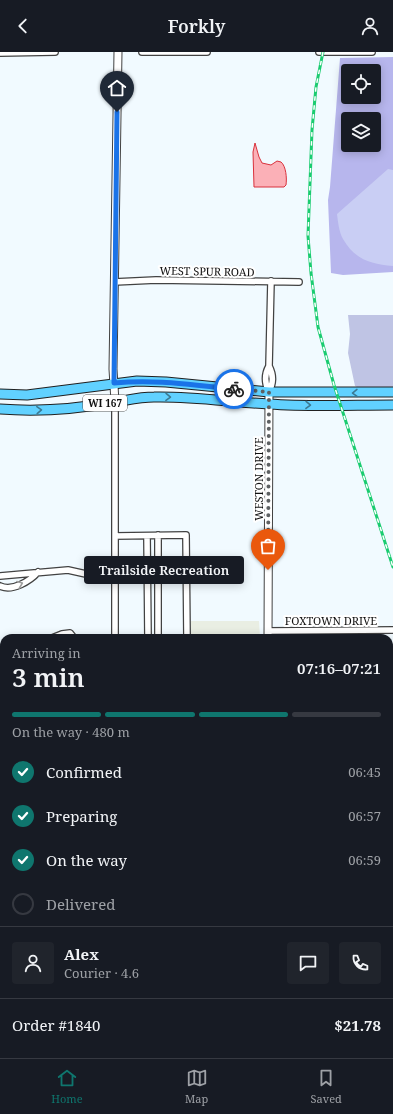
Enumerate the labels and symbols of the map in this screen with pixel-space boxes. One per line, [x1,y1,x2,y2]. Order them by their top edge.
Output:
pin [100,71,134,112]
street label: WEST SPUR ROAD [159,263,255,279]
courier [214,369,254,409]
one-way arrow [352,389,358,397]
one-way arrow [165,393,171,401]
road number: WI 167 [83,395,127,411]
one-way arrow [305,401,311,409]
one-way arrow [36,406,42,414]
street label: WESTON DRIVE [251,437,266,521]
pin [251,529,285,570]
callout: Trailside Recreation [84,556,244,584]
one-way arrow [17,580,24,588]
street label: FOXTOWN DRIVE [285,613,377,628]

